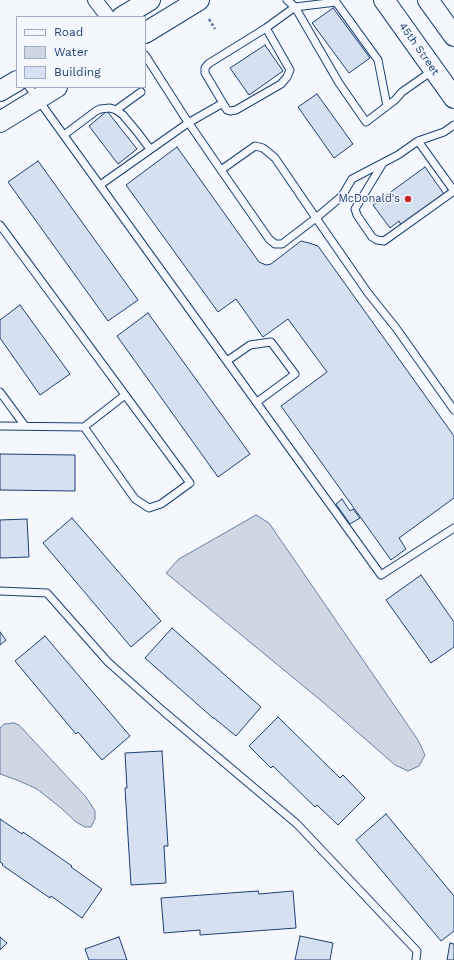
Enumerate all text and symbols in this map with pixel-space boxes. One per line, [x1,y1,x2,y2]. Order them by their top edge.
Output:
legend [16,16,146,88]
street label: 45th Street [396,20,442,78]
text: Road [54,25,83,39]
text: Water [54,45,88,59]
text: Building [54,65,101,79]
place label: McDonald's [338,192,400,206]
marker: McDonald's [403,194,413,204]

